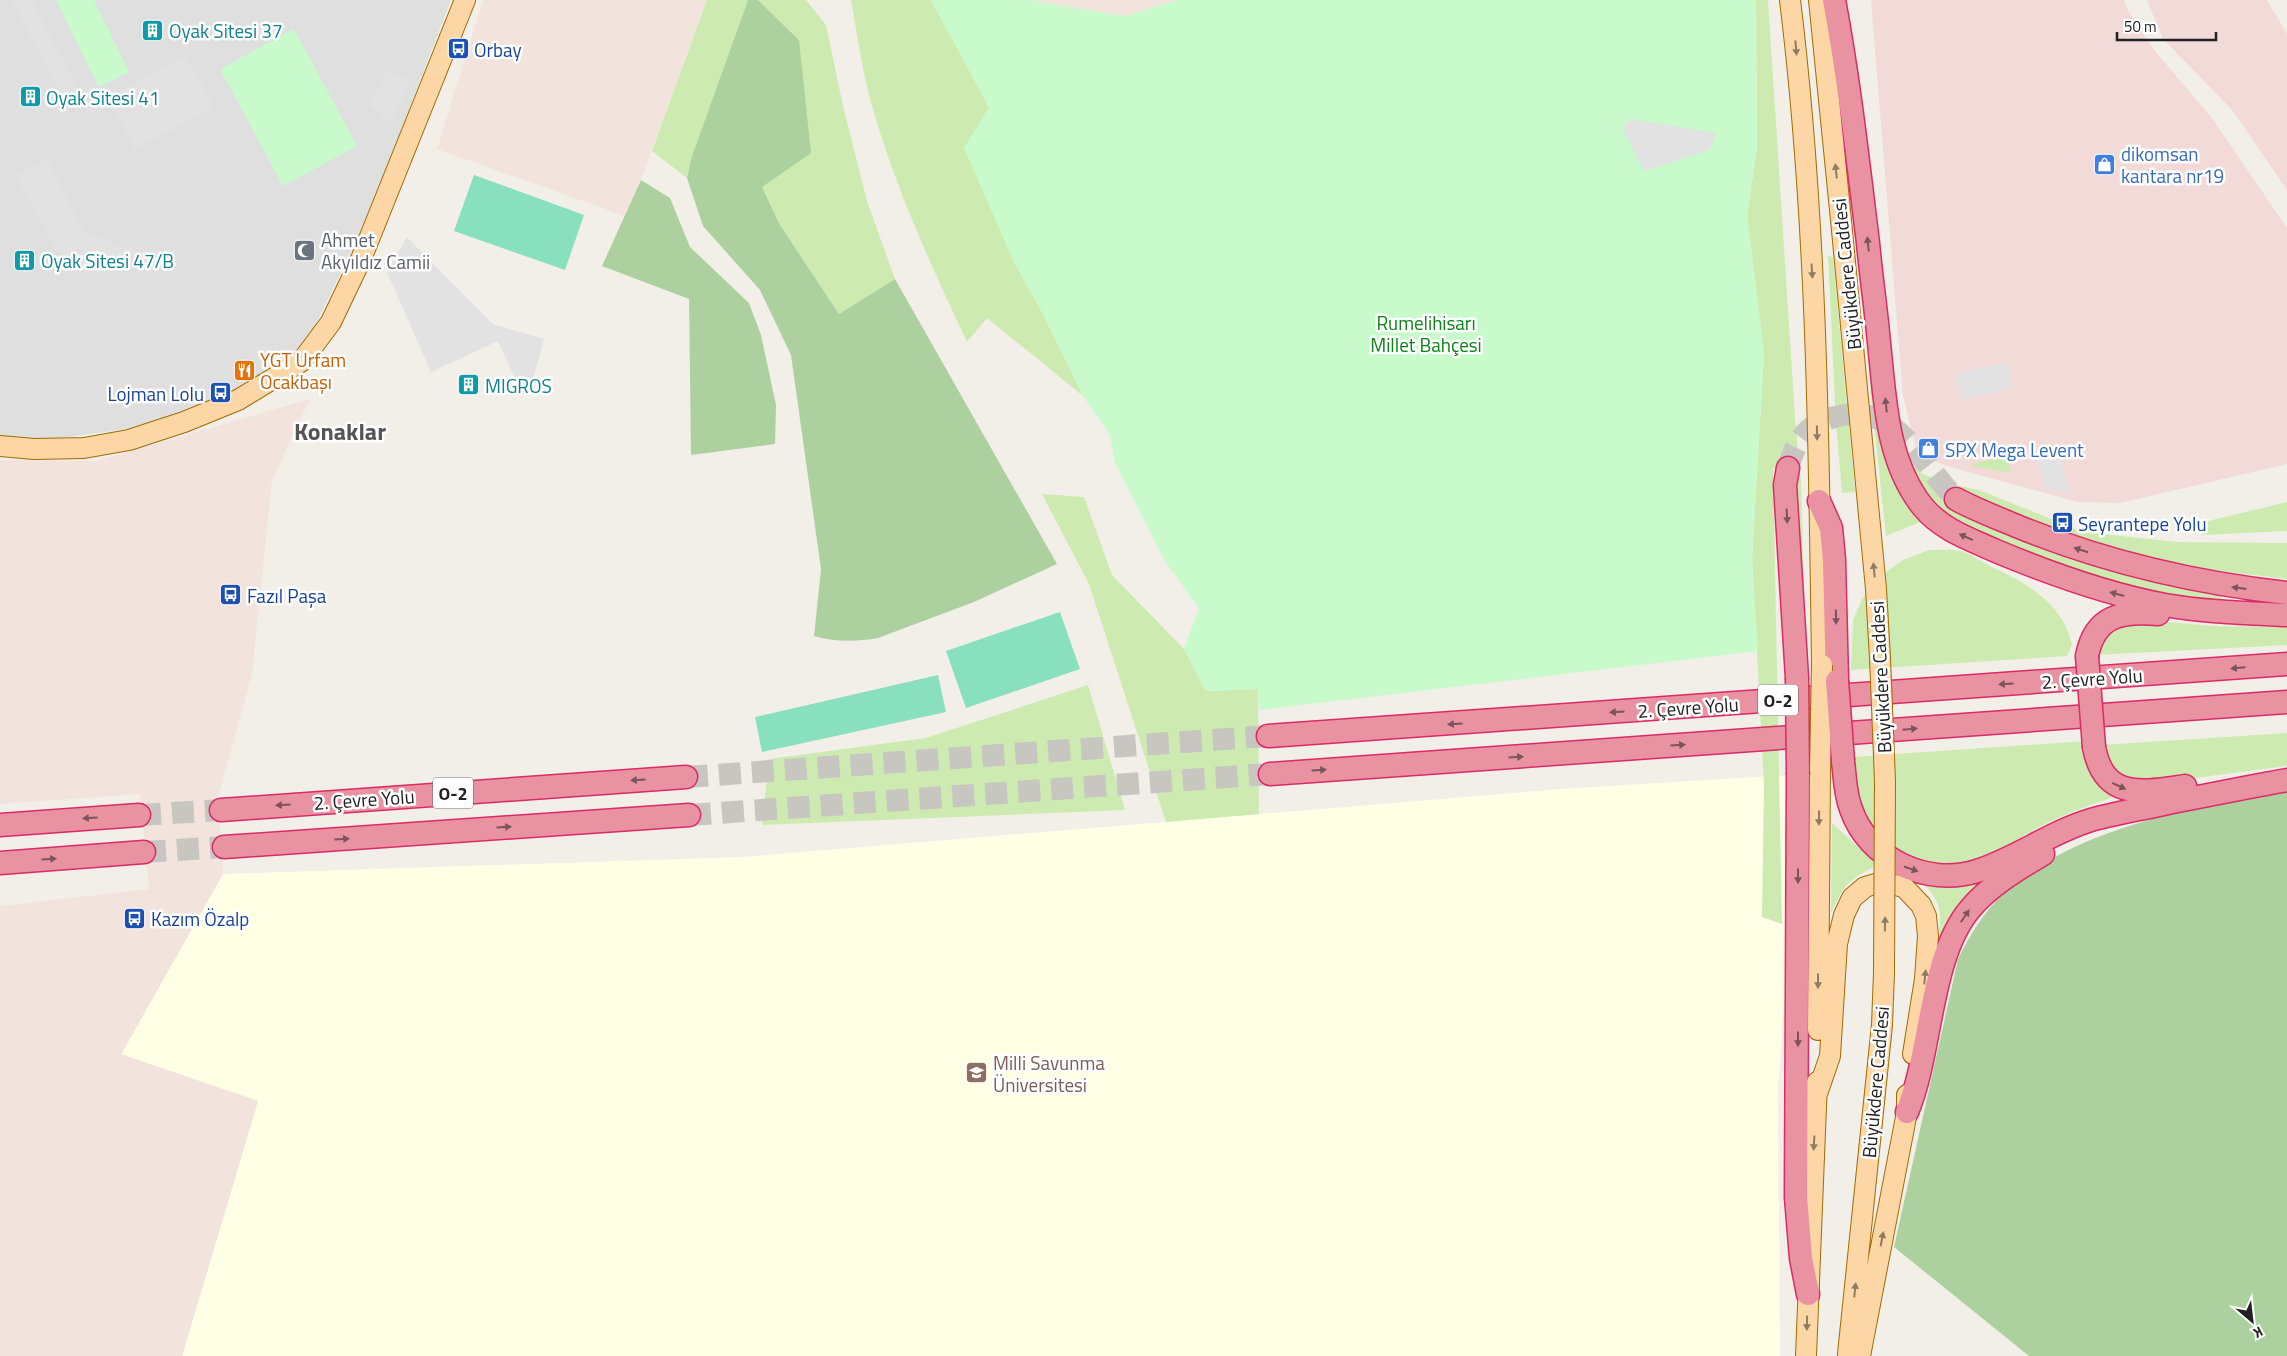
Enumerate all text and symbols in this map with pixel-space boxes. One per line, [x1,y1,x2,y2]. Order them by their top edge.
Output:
scale bar [2117,10,2216,42]
text: 50 m [2124,15,2157,38]
place label: Oyak Sitesi 37 [169,16,283,45]
building icon: Oyak Sitesi 37 [141,18,165,42]
place label: Orbay [474,35,522,64]
bus stop icon: Orbay [446,37,470,61]
one-way arrow [1792,41,1800,57]
place label: Oyak Sitesi 41 [46,83,160,112]
building icon: Oyak Sitesi 41 [18,85,42,109]
place label: dikomsan kantara nr19 [2121,139,2224,190]
shop icon: dikomsan kantara nr19 [2093,152,2117,176]
one-way arrow [1832,163,1840,179]
street label: Büyükdere Caddesi [1824,197,1868,351]
place label: Ahmet Akyıldız Camii [321,225,430,276]
one-way arrow [1864,236,1872,252]
mosque icon: Ahmet Akyıldız Camii [293,238,317,262]
place label: Oyak Sitesi 47/B [41,246,174,275]
building icon: Oyak Sitesi 47/B [13,248,37,272]
one-way arrow [1808,263,1816,279]
park label: Rumelihisarı Millet Bahçesi [1370,308,1482,359]
place label: YGT Urfam Ocakbaşı [260,345,346,396]
restaurant icon: YGT Urfam Ocakbaşı [232,358,256,382]
place label: MIGROS [485,371,552,400]
building icon: MIGROS [457,373,481,397]
place label: Lojman Lolu [107,379,204,408]
bus stop icon: Lojman Lolu [208,381,232,405]
one-way arrow [1882,397,1890,413]
district label: Konaklar [294,413,386,449]
one-way arrow [1813,426,1821,442]
place label: SPX Mega Levent [1945,435,2084,464]
shop icon: SPX Mega Levent [1917,437,1941,461]
one-way arrow [1783,508,1791,524]
place label: Seyrantepe Yolu [2078,509,2207,538]
bus stop icon: Seyrantepe Yolu [2050,511,2074,535]
one-way arrow [1959,533,1973,541]
one-way arrow [2073,545,2088,553]
one-way arrow [1870,561,1878,577]
place label: Fazıl Paşa [247,581,327,610]
bus stop icon: Fazıl Paşa [219,583,243,607]
one-way arrow [2230,584,2246,592]
one-way arrow [2110,590,2125,598]
street label: Büyükdere Caddesi [1862,600,1898,754]
one-way arrow [1833,609,1841,625]
street label: 2. Çevre Yolu [2041,660,2143,696]
one-way arrow [2230,665,2246,673]
one-way arrow [1998,680,2014,688]
road number: O-2 [1758,684,1798,716]
street label: 2. Çevre Yolu [1637,689,1739,725]
one-way arrow [1609,708,1625,716]
one-way arrow [1447,720,1463,728]
one-way arrow [1902,725,1918,733]
one-way arrow [1670,741,1686,749]
one-way arrow [1508,752,1524,760]
one-way arrow [1311,766,1327,774]
one-way arrow [629,776,645,784]
road number: O-2 [433,778,473,808]
street label: 2. Çevre Yolu [313,781,415,817]
one-way arrow [2112,782,2126,790]
one-way arrow [275,802,291,810]
one-way arrow [1815,811,1823,827]
one-way arrow [82,815,98,823]
one-way arrow [497,822,513,830]
one-way arrow [335,834,351,842]
one-way arrow [41,855,57,863]
one-way arrow [1904,865,1919,873]
one-way arrow [1794,868,1802,884]
place label: Kazım Özalp [151,904,249,933]
bus stop icon: Kazım Özalp [123,906,147,930]
one-way arrow [1960,909,1970,922]
one-way arrow [1881,916,1889,932]
one-way arrow [1921,969,1929,985]
one-way arrow [1814,973,1822,989]
street label: Büyükdere Caddesi [1854,1005,1896,1159]
one-way arrow [1794,1031,1802,1047]
place label: Milli Savunma Üniversitesi [993,1048,1105,1099]
school or university icon: Milli Savunma Üniversitesi [965,1061,989,1085]
one-way arrow [1810,1135,1818,1151]
one-way arrow [1878,1232,1886,1247]
one-way arrow [1851,1282,1859,1298]
north arrow [2227,1296,2277,1346]
one-way arrow [1803,1315,1811,1331]
text: K [2249,1322,2267,1344]

